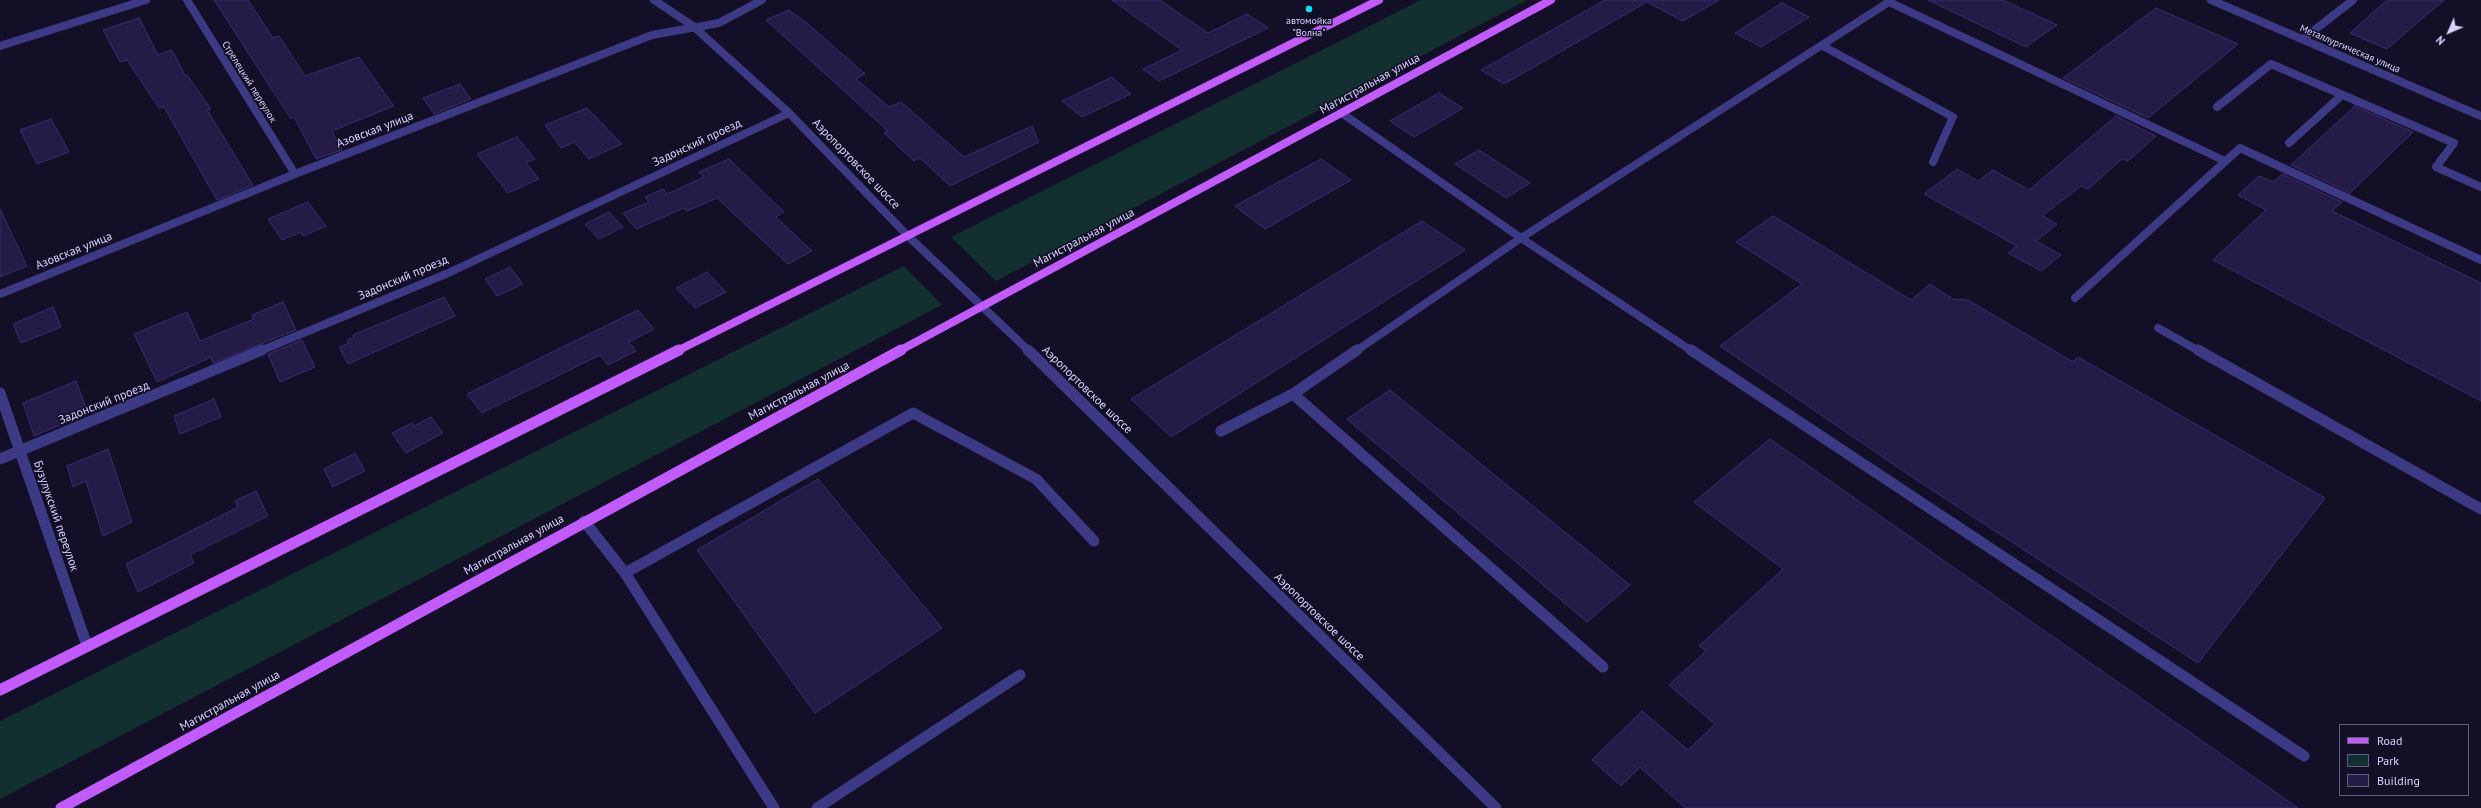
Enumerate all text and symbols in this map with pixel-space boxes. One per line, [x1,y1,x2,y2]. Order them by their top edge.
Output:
marker: автомойка "Волна" [1304,4,1314,14]
north arrow [2429,12,2469,52]
place label: автомойка "Волна" [1286,15,1332,38]
street label: Металлургическая улица [2298,22,2402,76]
text: N [2433,33,2448,48]
street label: Стрелецкий переулок [219,39,279,125]
street label: Магистральная улица [1317,50,1423,118]
street label: Азовская улица [334,109,416,151]
street label: Задонский проезд [650,116,744,170]
street label: Аэропортовское шоссе [809,116,903,212]
street label: Магистральная улица [1031,205,1137,271]
street label: Азовская улица [34,229,114,273]
street label: Задонский проезд [356,253,450,303]
street label: Аэропортовское шоссе [1039,343,1135,437]
street label: Магистральная улица [746,358,852,424]
street label: Задонский проезд [57,378,151,428]
street label: Бузулукский переулок [30,459,82,573]
street label: Магистральная улица [461,511,567,579]
street label: Аэропортовское шоссе [1271,570,1367,664]
street label: Магистральная улица [177,667,283,735]
legend [2339,724,2469,796]
text: Road [2377,733,2402,748]
text: Park [2377,753,2399,768]
text: Building [2377,773,2420,788]

